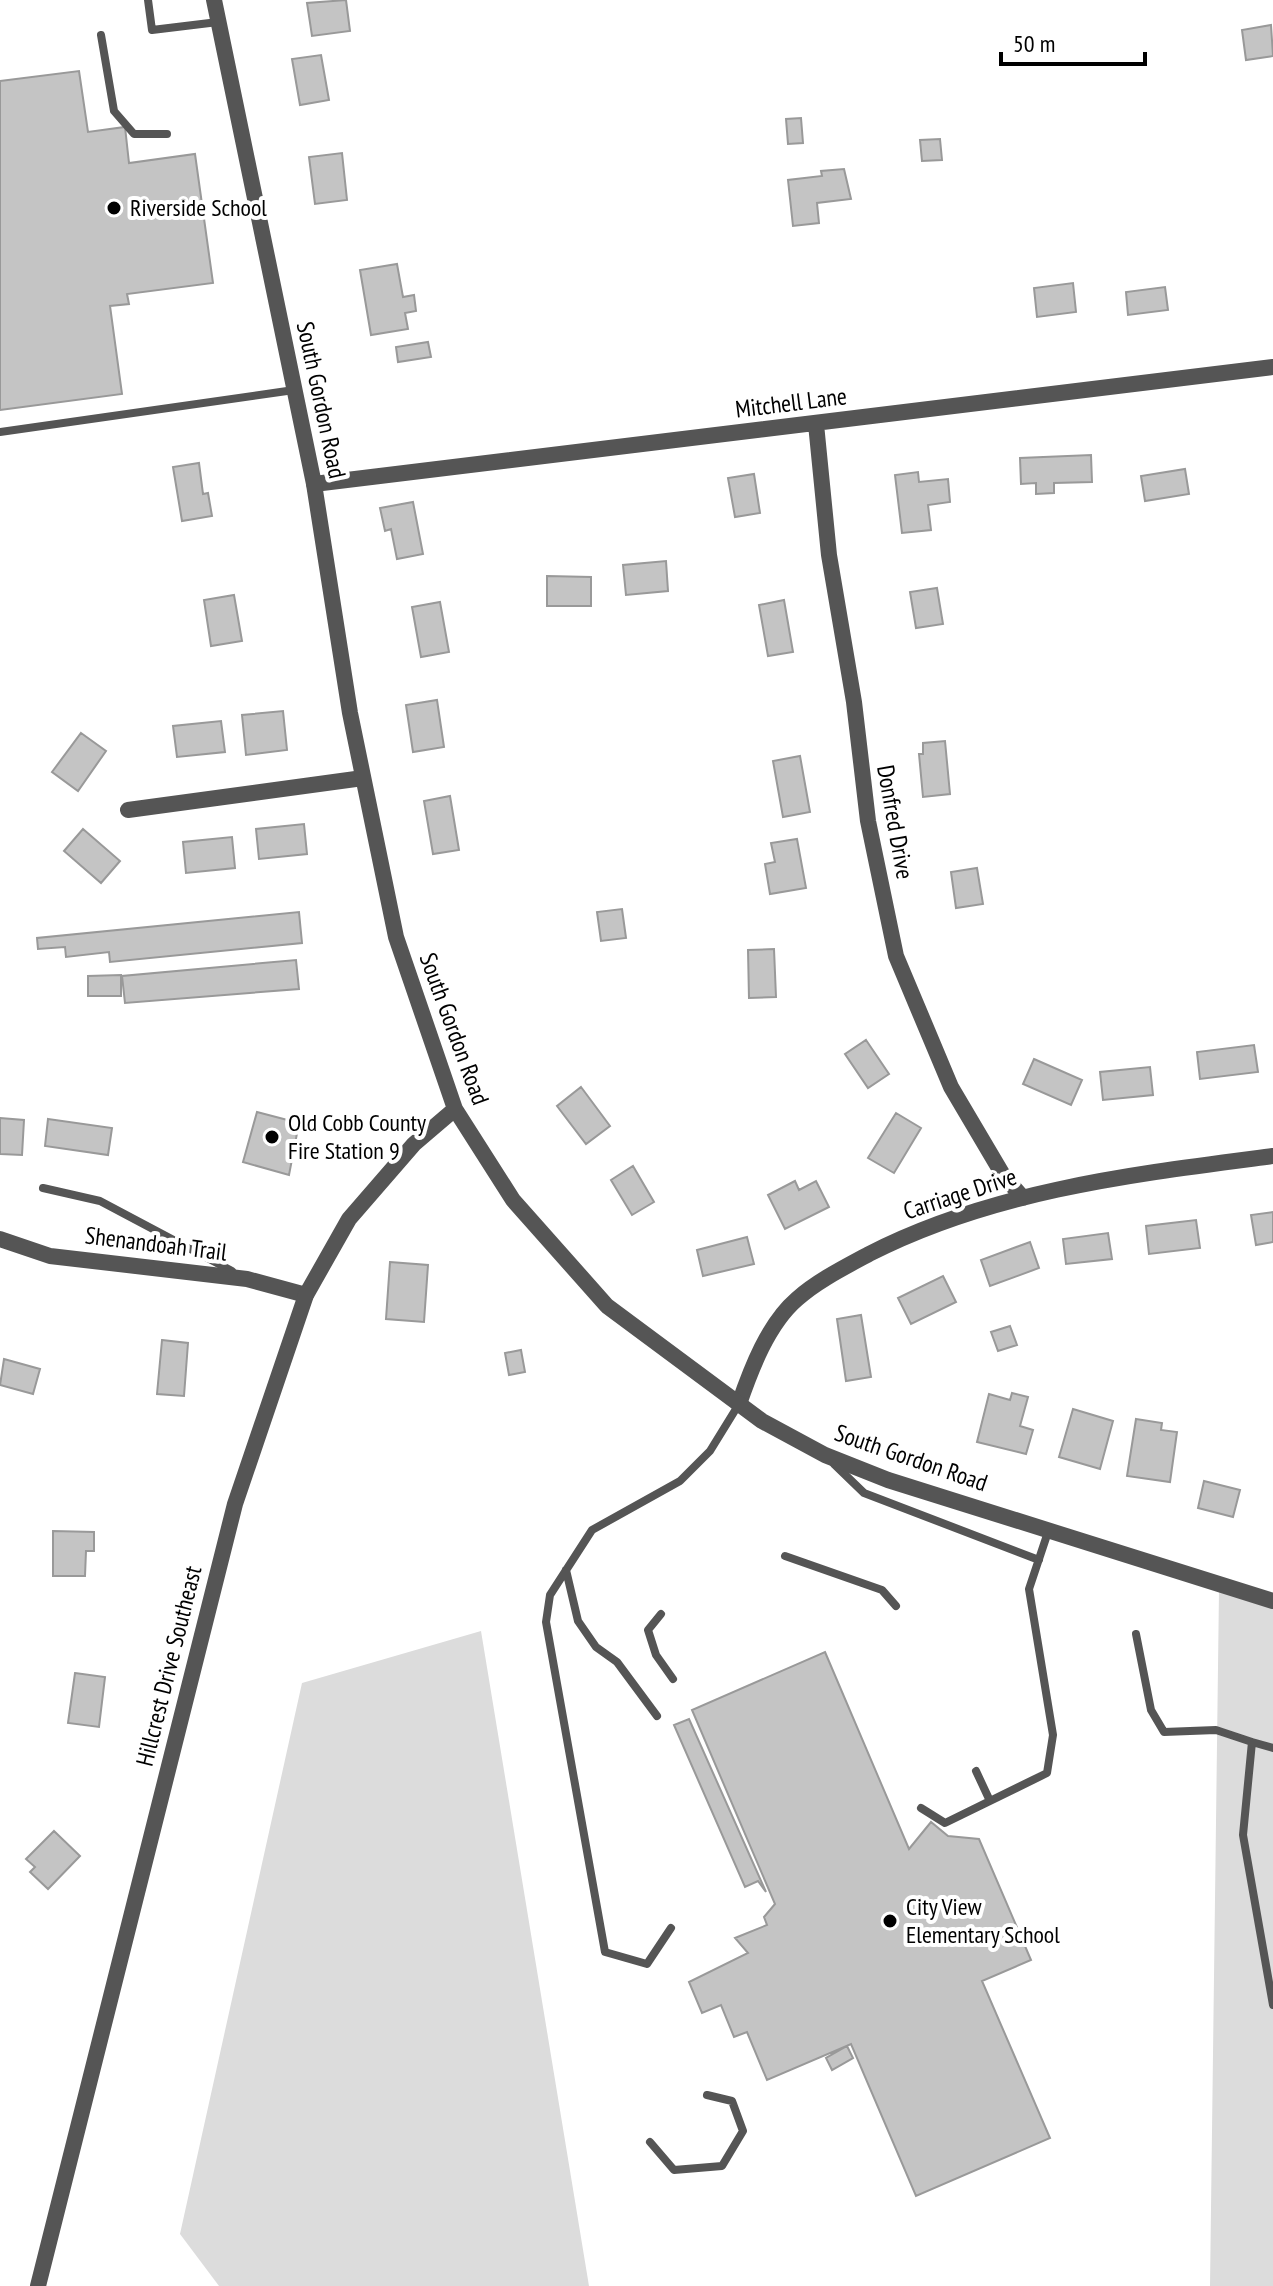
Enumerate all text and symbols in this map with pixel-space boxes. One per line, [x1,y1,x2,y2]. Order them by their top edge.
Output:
scale bar [1001,16,1145,66]
text: 50 m [1013,28,1055,59]
place label: Riverside School [130,192,267,223]
marker: Riverside School [105,199,123,217]
street label: South Gordon Road [290,319,353,481]
street label: Mitchell Lane [734,380,848,425]
street label: Donfred Drive [870,762,921,881]
street label: South Gordon Road [413,949,496,1109]
place label: Old Cobb County Fire Station 9 [288,1107,426,1166]
marker: Old Cobb County Fire Station 9 [263,1128,281,1146]
street label: Carriage Drive [899,1161,1020,1226]
street label: Shenandoah Trail [83,1219,229,1268]
street label: South Gordon Road [831,1417,992,1498]
street label: Hillcrest Drive Southeast [129,1562,208,1769]
place label: City View Elementary School [906,1891,1060,1950]
marker: City View Elementary School [881,1912,899,1930]

